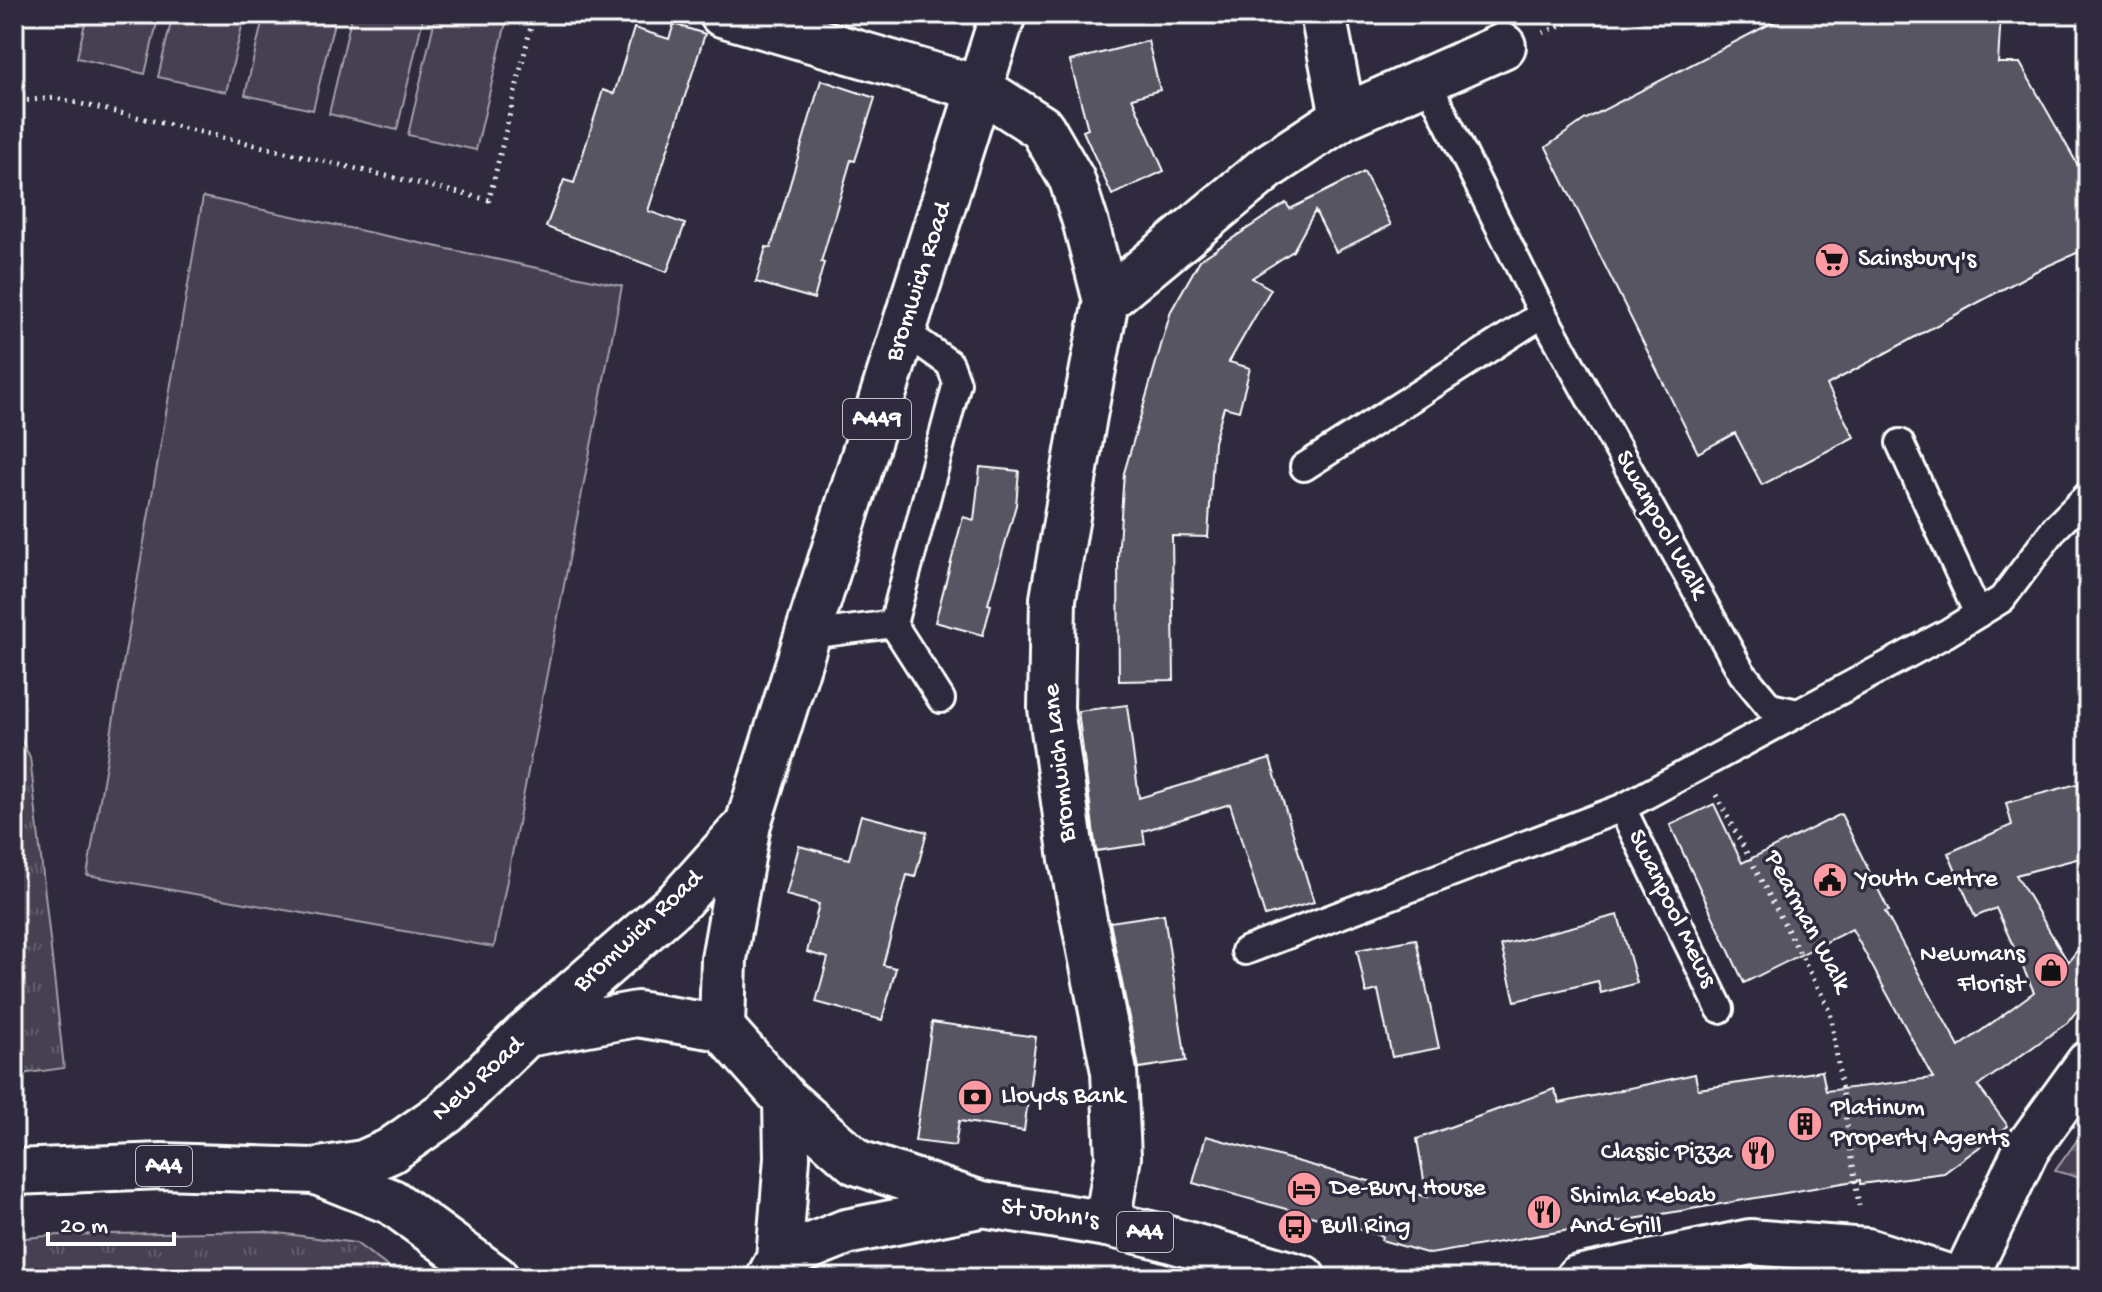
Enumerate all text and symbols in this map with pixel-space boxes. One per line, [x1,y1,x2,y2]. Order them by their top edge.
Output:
street label: Bromwich Road [879,197,961,367]
supermarket icon: Sainsbury's [1813,241,1851,279]
place label: Sainsbury's [1858,245,1978,276]
road number: A449 [843,399,911,439]
street label: Swanpool Walk [1607,446,1715,607]
street label: Bromwich Lane [1037,682,1085,845]
street label: Swanpool Mews [1619,825,1723,994]
street label: Pearman Walk [1755,845,1858,1001]
public building icon: Youth Centre [1811,861,1849,899]
street label: Bromwich Road [567,863,712,1001]
place label: Youth Centre [1854,865,1998,896]
place label: Newmans Florist [1920,940,2027,1001]
shop icon: Newmans Florist [2032,951,2070,989]
street label: New Road [426,1029,533,1129]
bank icon: Lloyds Bank [956,1078,994,1116]
place label: Lloyds Bank [1001,1082,1128,1113]
place label: Platinum Property Agents [1830,1094,2011,1155]
building icon: Platinum Property Agents [1786,1105,1824,1143]
restaurant icon: Classic Pizza [1739,1134,1777,1172]
place label: Classic Pizza [1601,1138,1734,1169]
road number: A44 [136,1146,192,1186]
hotel icon: De-Bury House [1285,1170,1323,1208]
place label: De-Bury House [1328,1174,1486,1205]
place label: Shimla Kebab And Grill [1570,1182,1716,1243]
street label: St John's [999,1192,1103,1238]
restaurant icon: Shimla Kebab And Grill [1525,1193,1563,1231]
scale bar [48,1196,174,1246]
bus stop icon: Bull Ring [1276,1208,1314,1246]
road number: A44 [1117,1212,1173,1252]
place label: Bull Ring [1320,1212,1411,1243]
text: 20 m [60,1213,108,1242]

